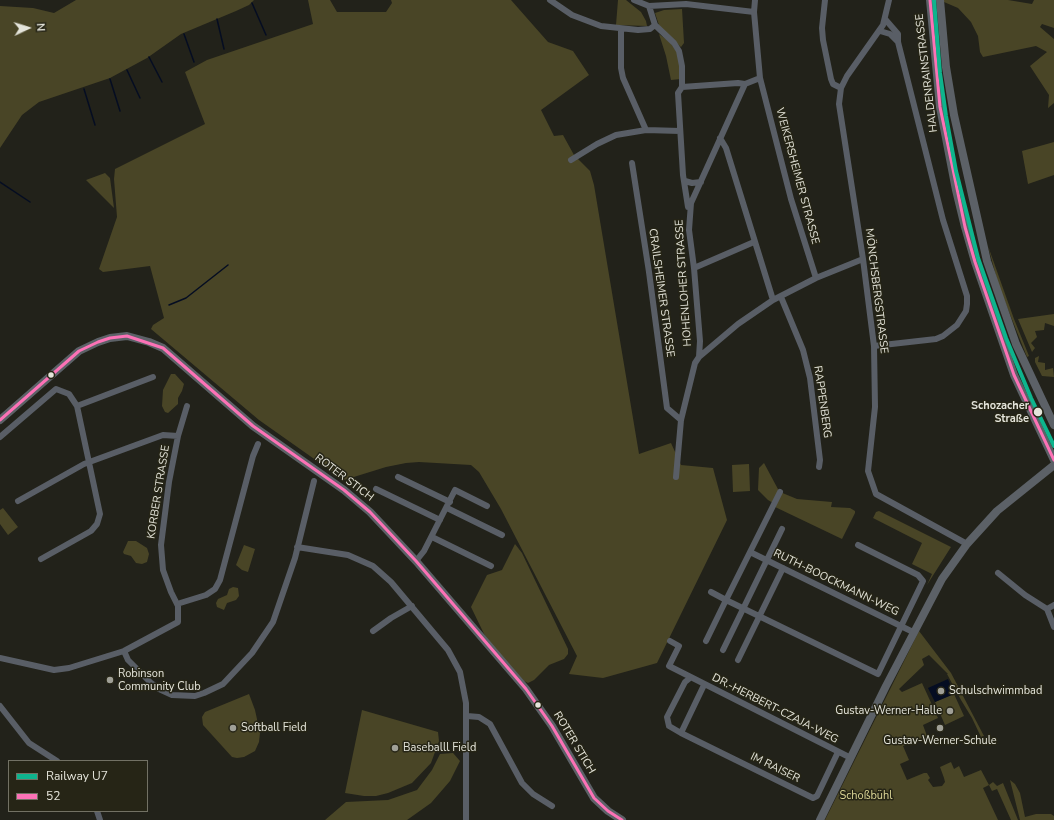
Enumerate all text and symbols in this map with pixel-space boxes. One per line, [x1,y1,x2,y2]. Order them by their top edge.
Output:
north arrow [8,8,48,48]
street label: HALDENRAINSTRASSE [913,13,941,133]
text: N [33,22,48,32]
street label: WEIKERSHEIMER STRASSE [772,106,822,246]
street label: HOHENLOHER STRASSE [673,219,695,347]
street label: CRAILSHEIMER STRASSE [645,228,677,358]
street label: MÖNCHSBERGSTRASSE [862,228,890,354]
street label: RAPPENBERG [810,365,834,439]
unlabelled marker [46,370,56,380]
place label: Schozacher Straße [971,399,1029,425]
marker: Schozacher Straße [1032,406,1044,418]
street label: KORBER STRASSE [145,444,173,540]
street label: ROTER STICH [312,452,376,504]
street label: RUTH-BOOCKMANN-WEG [771,547,901,619]
place label: Robinson Community Club [118,667,201,693]
street label: DR.-HERBERT-CZAJA-WEG [710,671,840,747]
marker: Robinson Community Club [105,675,115,685]
place label: Schulschwimmbad [949,684,1042,698]
marker: Schulschwimmbad [936,686,946,696]
unlabelled marker [533,700,543,710]
place label: Gustav-Werner-Halle [835,704,942,718]
marker: Gustav-Werner-Halle [945,706,955,716]
street label: ROTER STICH [550,709,598,777]
place label: Softball Field [241,721,307,735]
marker: Softball Field [228,723,238,733]
marker: Gustav-Werner-Schule [935,723,945,733]
place label: Gustav-Werner-Schule [883,734,997,748]
place label: Baseballl Field [403,741,476,755]
marker: Baseballl Field [390,743,400,753]
street label: IM RAISER [748,750,802,786]
legend [8,760,148,812]
text: Railway U7 [46,768,108,784]
text: 52 [46,788,60,804]
park label: Schoßbühl [839,789,893,803]

